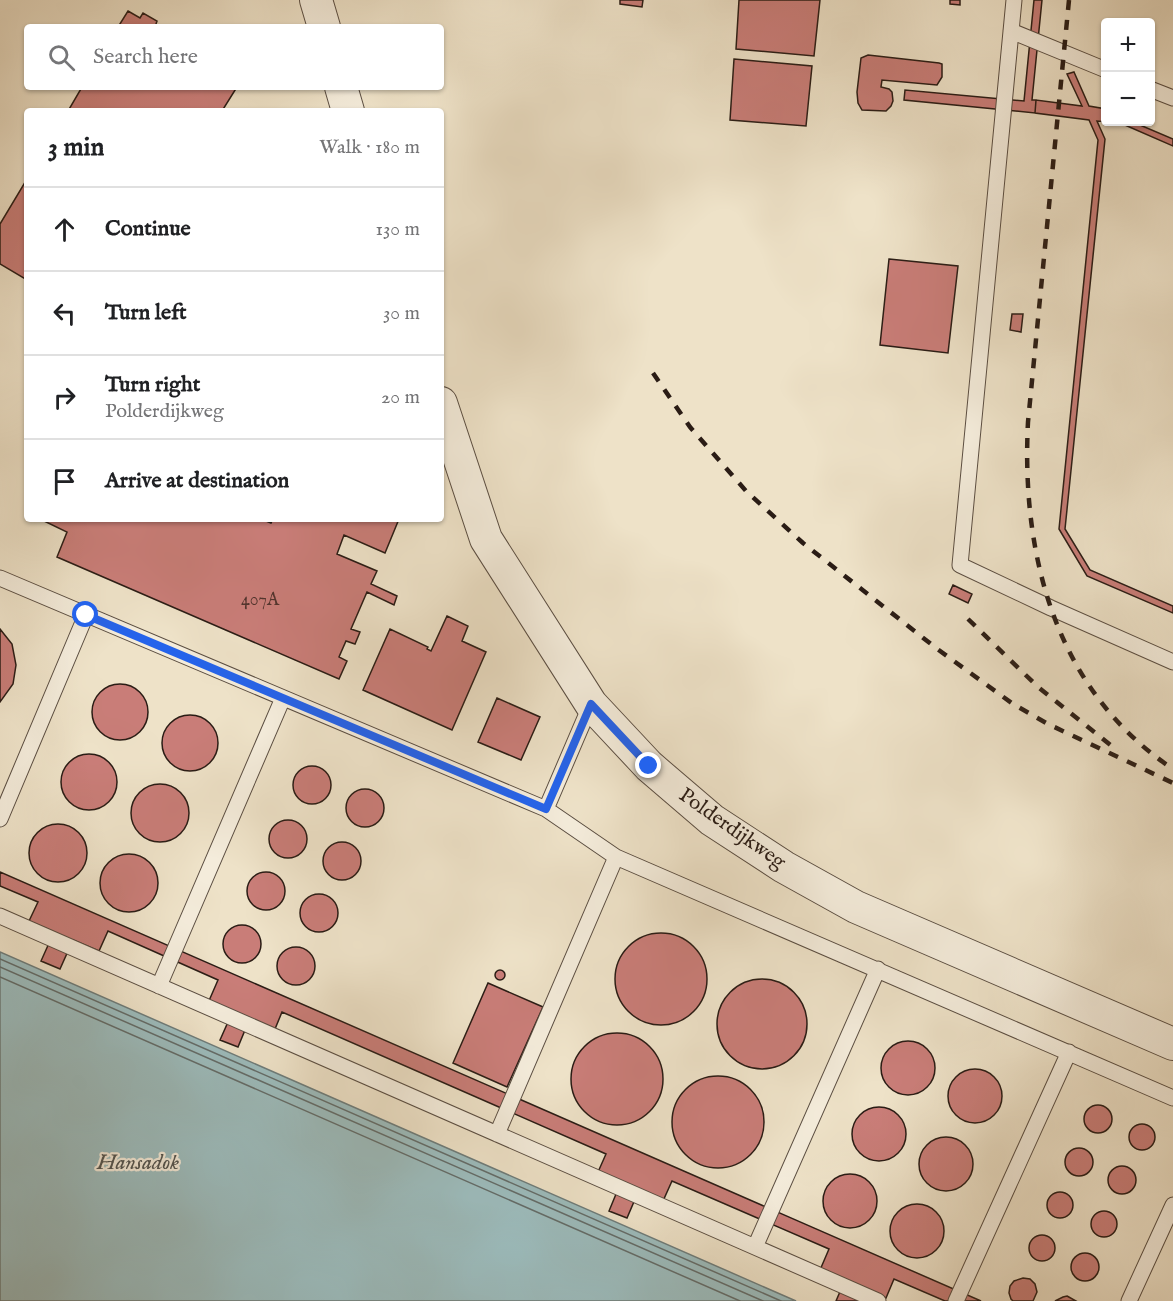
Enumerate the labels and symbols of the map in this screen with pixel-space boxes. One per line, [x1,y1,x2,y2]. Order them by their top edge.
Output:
house number: 407A [241,589,280,612]
route start [72,601,98,627]
route end [635,752,661,778]
street label: Polderdijkweg [673,782,791,876]
water label: Hansadok [96,1149,179,1177]

